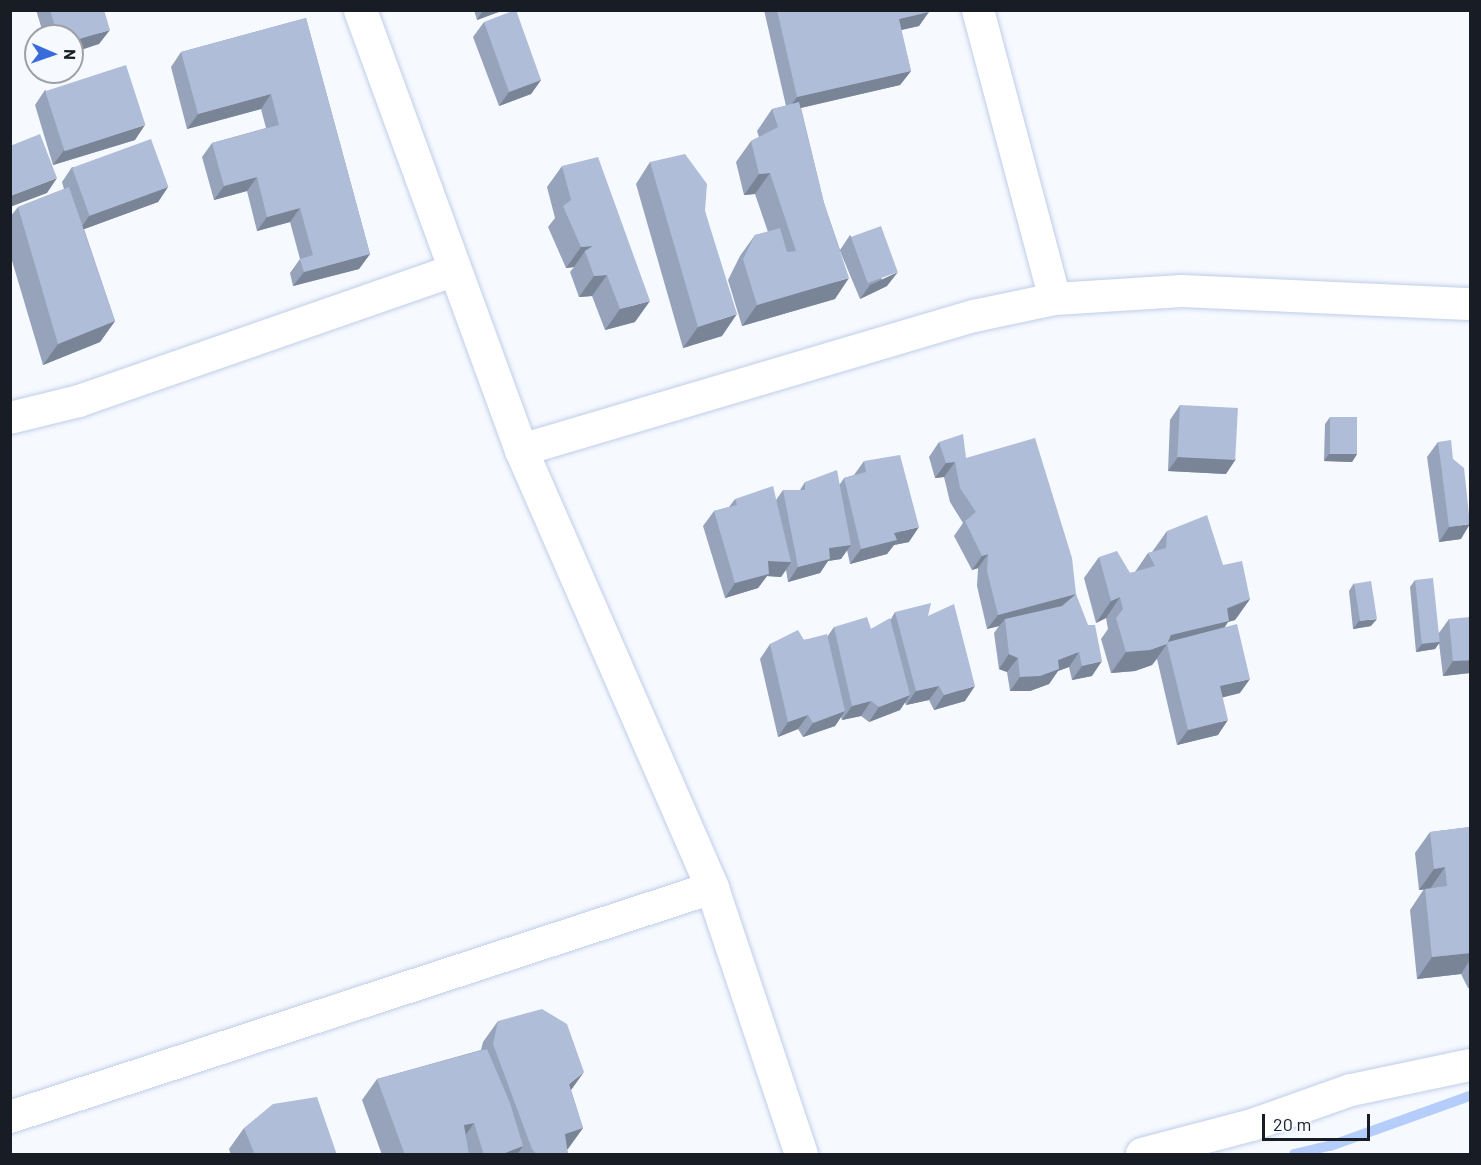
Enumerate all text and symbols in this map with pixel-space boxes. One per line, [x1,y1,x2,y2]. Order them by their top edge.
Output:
north arrow [24,24,84,84]
text: N [61,49,80,60]
scale bar [1265,1102,1373,1140]
text: 20 m [1273,1113,1311,1135]

